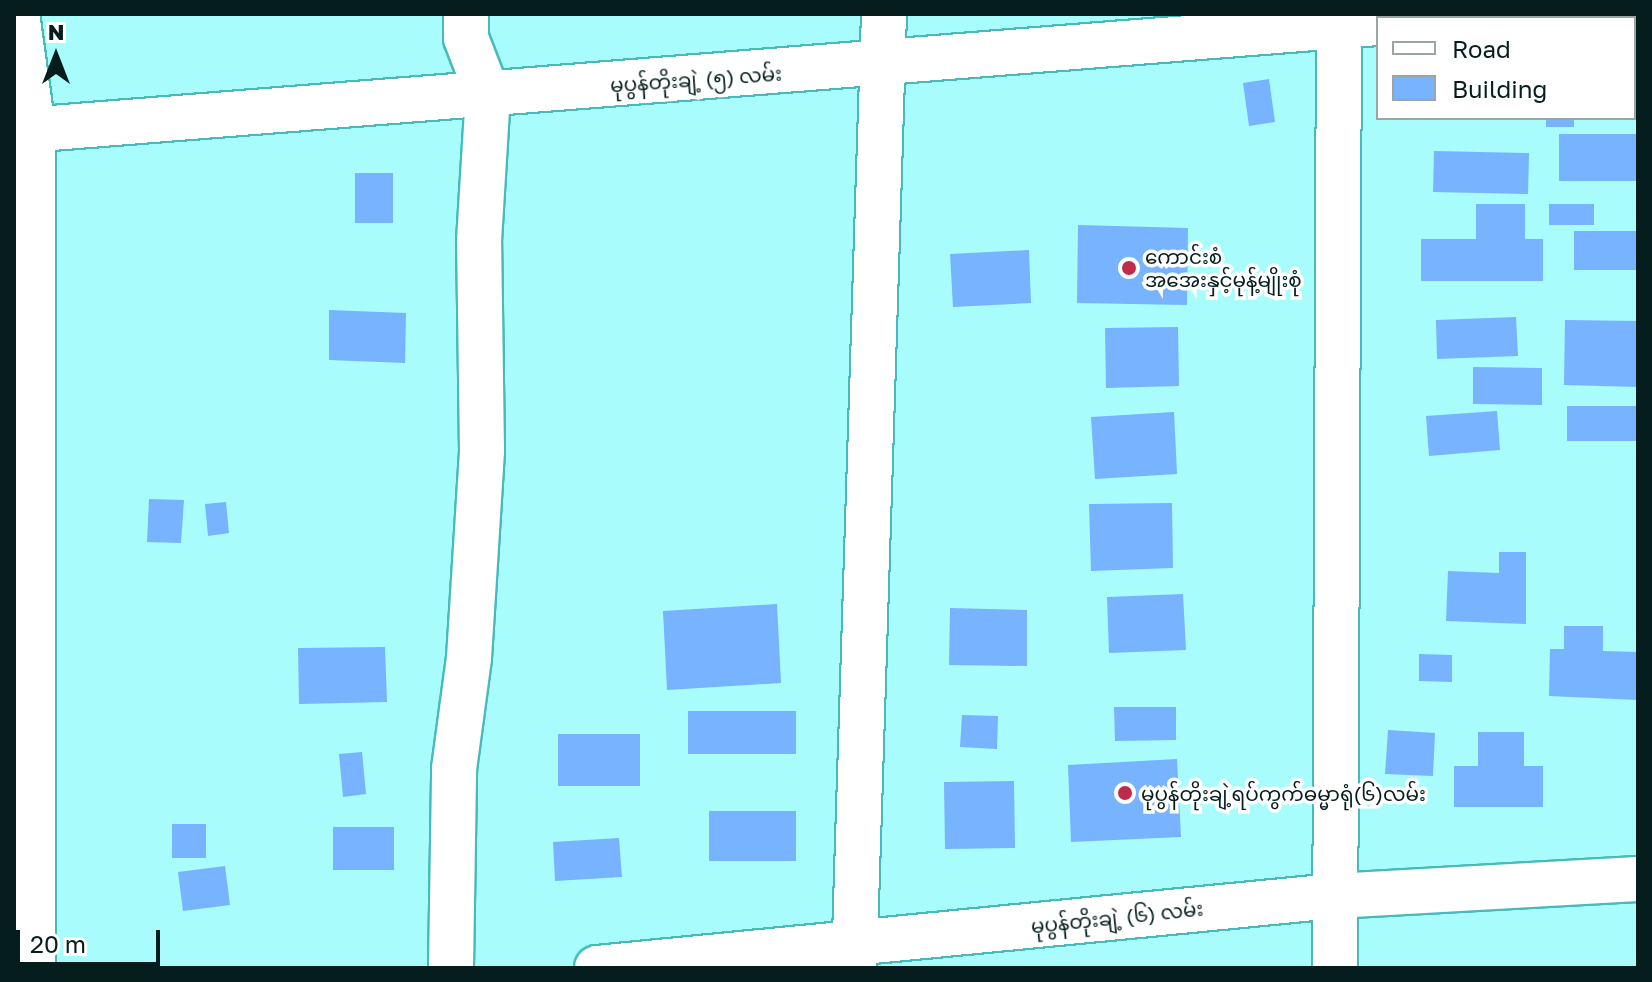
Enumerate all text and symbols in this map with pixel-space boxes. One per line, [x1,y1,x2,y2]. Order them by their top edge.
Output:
north arrow [16,16,96,96]
legend [1376,16,1636,120]
text: N [48,18,64,45]
text: Road [1452,34,1511,63]
street label: မုပွန်တိုးချဲ့ (၅) လမ်း [609,61,783,97]
text: Building [1452,74,1547,103]
place label: ကောင်းစံ အအေးနှင့်မုန့်မျိုးစုံ [1145,244,1302,291]
marker: ကောင်းစံ အအေးနှင့်မုန့်မျိုးစုံ [1120,259,1138,277]
place label: မုပွန်တိုးချဲ့ရပ်ကွက်ဓမ္မာရုံ(၆)လမ်း [1141,781,1426,805]
marker: မုပွန်တိုးချဲ့ရပ်ကွက်ဓမ္မာရုံ(၆)လမ်း [1116,784,1134,802]
street label: မုပွန်တိုးချဲ့ (၆) လမ်း [1030,896,1204,938]
scale bar [20,914,164,964]
text: 20 m [30,929,86,958]

